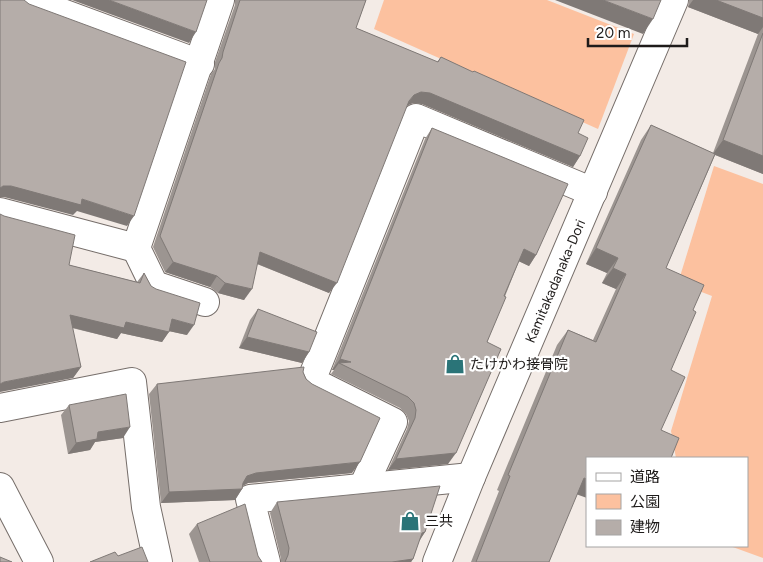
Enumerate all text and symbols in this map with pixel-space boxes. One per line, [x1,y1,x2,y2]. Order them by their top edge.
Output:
scale bar [588,15,687,47]
text: 20 m [596,24,630,42]
street label: Kamitakadanaka-Dori [522,217,589,346]
shop icon: たけかわ接骨院 [444,353,466,375]
place label: たけかわ接骨院 [470,356,568,373]
legend [586,457,748,547]
text: 道路 [630,468,660,486]
text: 公園 [630,493,660,511]
shop icon: 三共 [399,510,421,532]
place label: 三共 [425,513,453,530]
text: 建物 [630,518,660,536]

